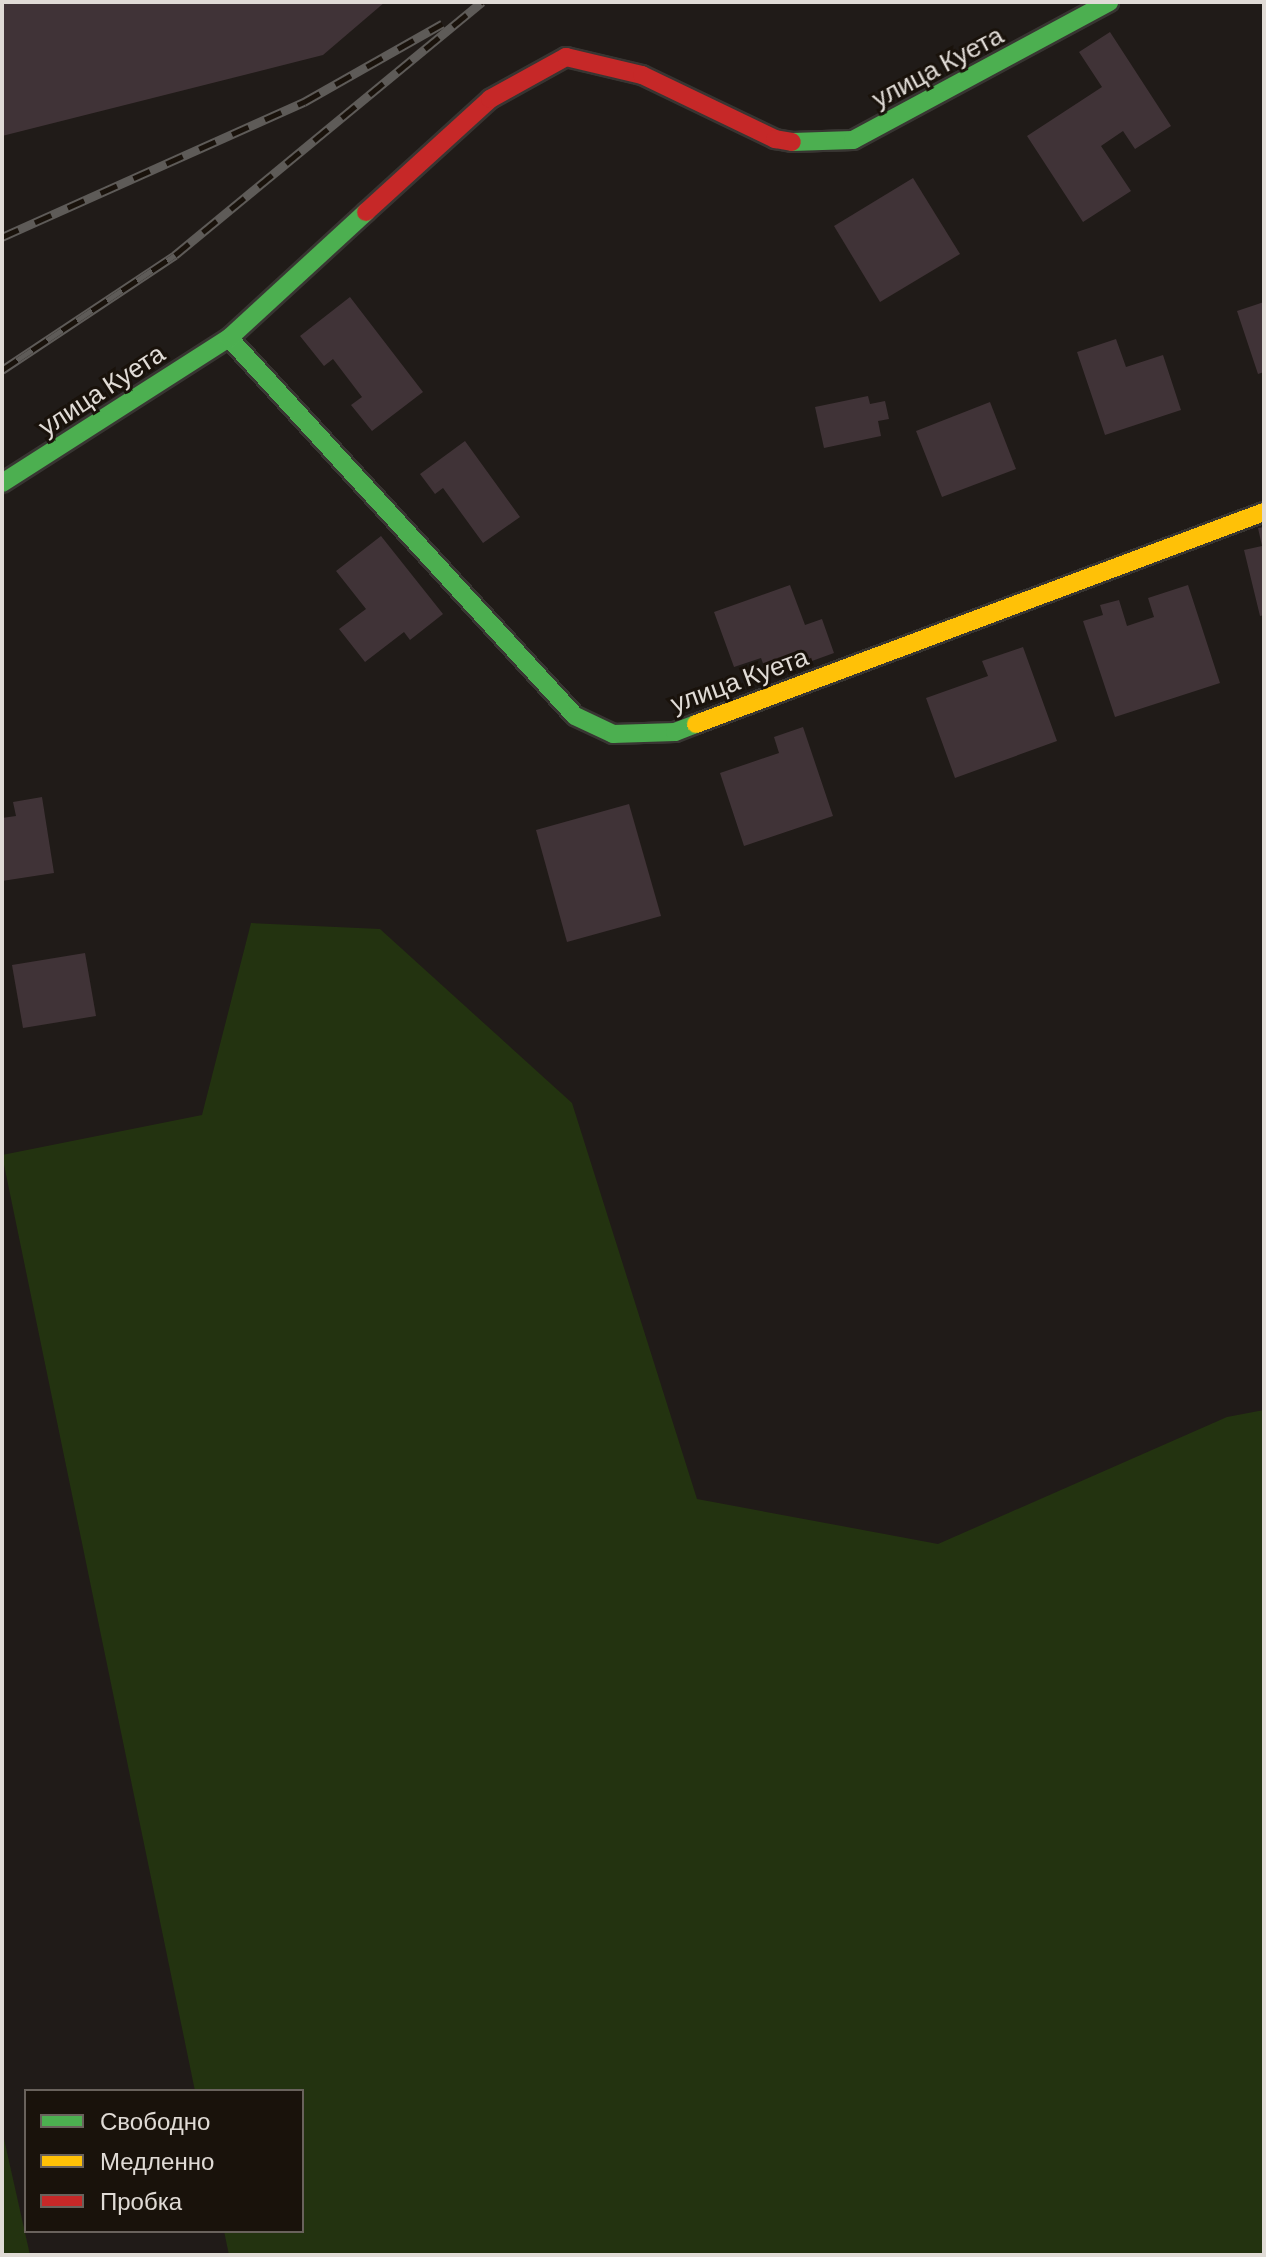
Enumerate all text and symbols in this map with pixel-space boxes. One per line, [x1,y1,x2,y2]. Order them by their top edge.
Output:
street label: улица Куета [866,18,1008,114]
street label: улица Куета [32,337,170,441]
street label: улица Куета [666,640,812,718]
legend [24,2089,304,2233]
text: Свободно [100,2106,210,2135]
text: Медленно [100,2146,214,2175]
text: Пробка [100,2186,182,2215]

